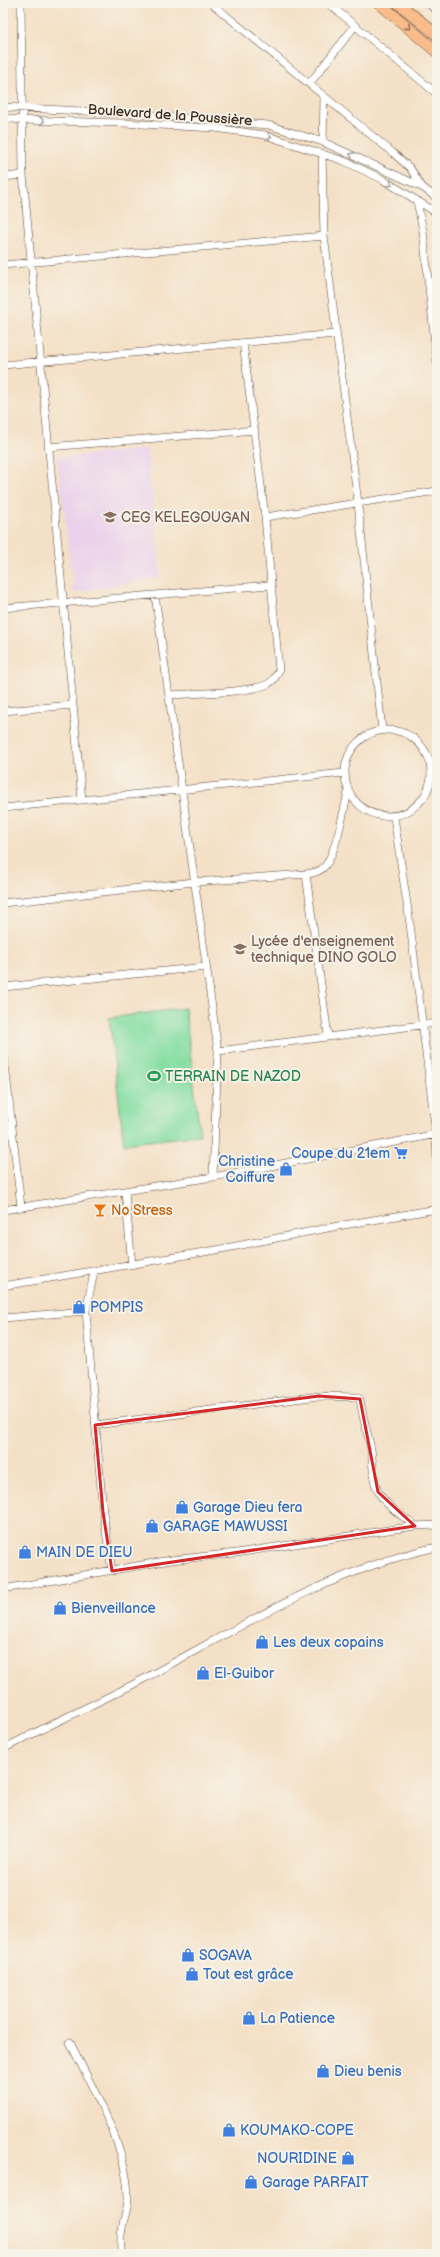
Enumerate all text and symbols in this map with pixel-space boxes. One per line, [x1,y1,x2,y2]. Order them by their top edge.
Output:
one-way arrow [403,23,410,30]
street label: Boulevard de la Poussière [87,101,253,129]
one-way arrow [39,117,45,125]
one-way arrow [265,132,272,141]
one-way arrow [349,152,357,160]
one-way arrow [386,179,393,186]
school or university icon: CEG KELEGOUGAN [102,509,118,525]
place label: CEG KELEGOUGAN [121,509,250,526]
place label: Lycée d'enseignement technique DINO GOLO [251,933,397,966]
school or university icon: Lycée d'enseignement technique DINO GOLO [232,941,248,957]
sports icon: TERRAIN DE NAZOD [146,1068,162,1084]
place label: TERRAIN DE NAZOD [165,1068,301,1085]
place label: Coupe du 21em [291,1145,390,1162]
supermarket icon: Coupe du 21em [393,1145,409,1161]
place label: Christine Coiffure [218,1153,275,1186]
shop icon: Christine Coiffure [278,1161,294,1177]
bar icon: No Stress [92,1202,108,1218]
place label: No Stress [111,1202,173,1219]
shop icon: POMPIS [71,1299,87,1315]
place label: POMPIS [90,1299,143,1316]
shop icon: Garage Dieu fera [174,1499,190,1515]
place label: Garage Dieu fera [193,1499,303,1516]
shop icon: GARAGE MAWUSSI [144,1518,160,1534]
place label: GARAGE MAWUSSI [163,1518,288,1535]
shop icon: MAIN DE DIEU [17,1544,33,1560]
place label: MAIN DE DIEU [36,1544,133,1561]
shop icon: Bienveillance [52,1600,68,1616]
place label: Bienveillance [71,1600,156,1617]
shop icon: Les deux copains [254,1634,270,1650]
place label: Les deux copains [273,1634,384,1651]
shop icon: El-Guibor [195,1665,211,1681]
place label: El-Guibor [214,1665,275,1682]
shop icon: SOGAVA [180,1947,196,1963]
place label: SOGAVA [199,1947,252,1964]
shop icon: Tout est grâce [184,1966,200,1982]
place label: Tout est grâce [203,1966,293,1983]
shop icon: La Patience [241,2010,257,2026]
place label: La Patience [260,2010,335,2027]
shop icon: Dieu benis [315,2063,331,2079]
place label: Dieu benis [334,2063,402,2080]
shop icon: KOUMAKO-COPE [221,2122,237,2138]
place label: KOUMAKO-COPE [240,2122,354,2139]
place label: NOURIDINE [257,2150,337,2167]
shop icon: NOURIDINE [340,2150,356,2166]
shop icon: Garage PARFAIT [243,2174,259,2190]
place label: Garage PARFAIT [262,2174,369,2191]

